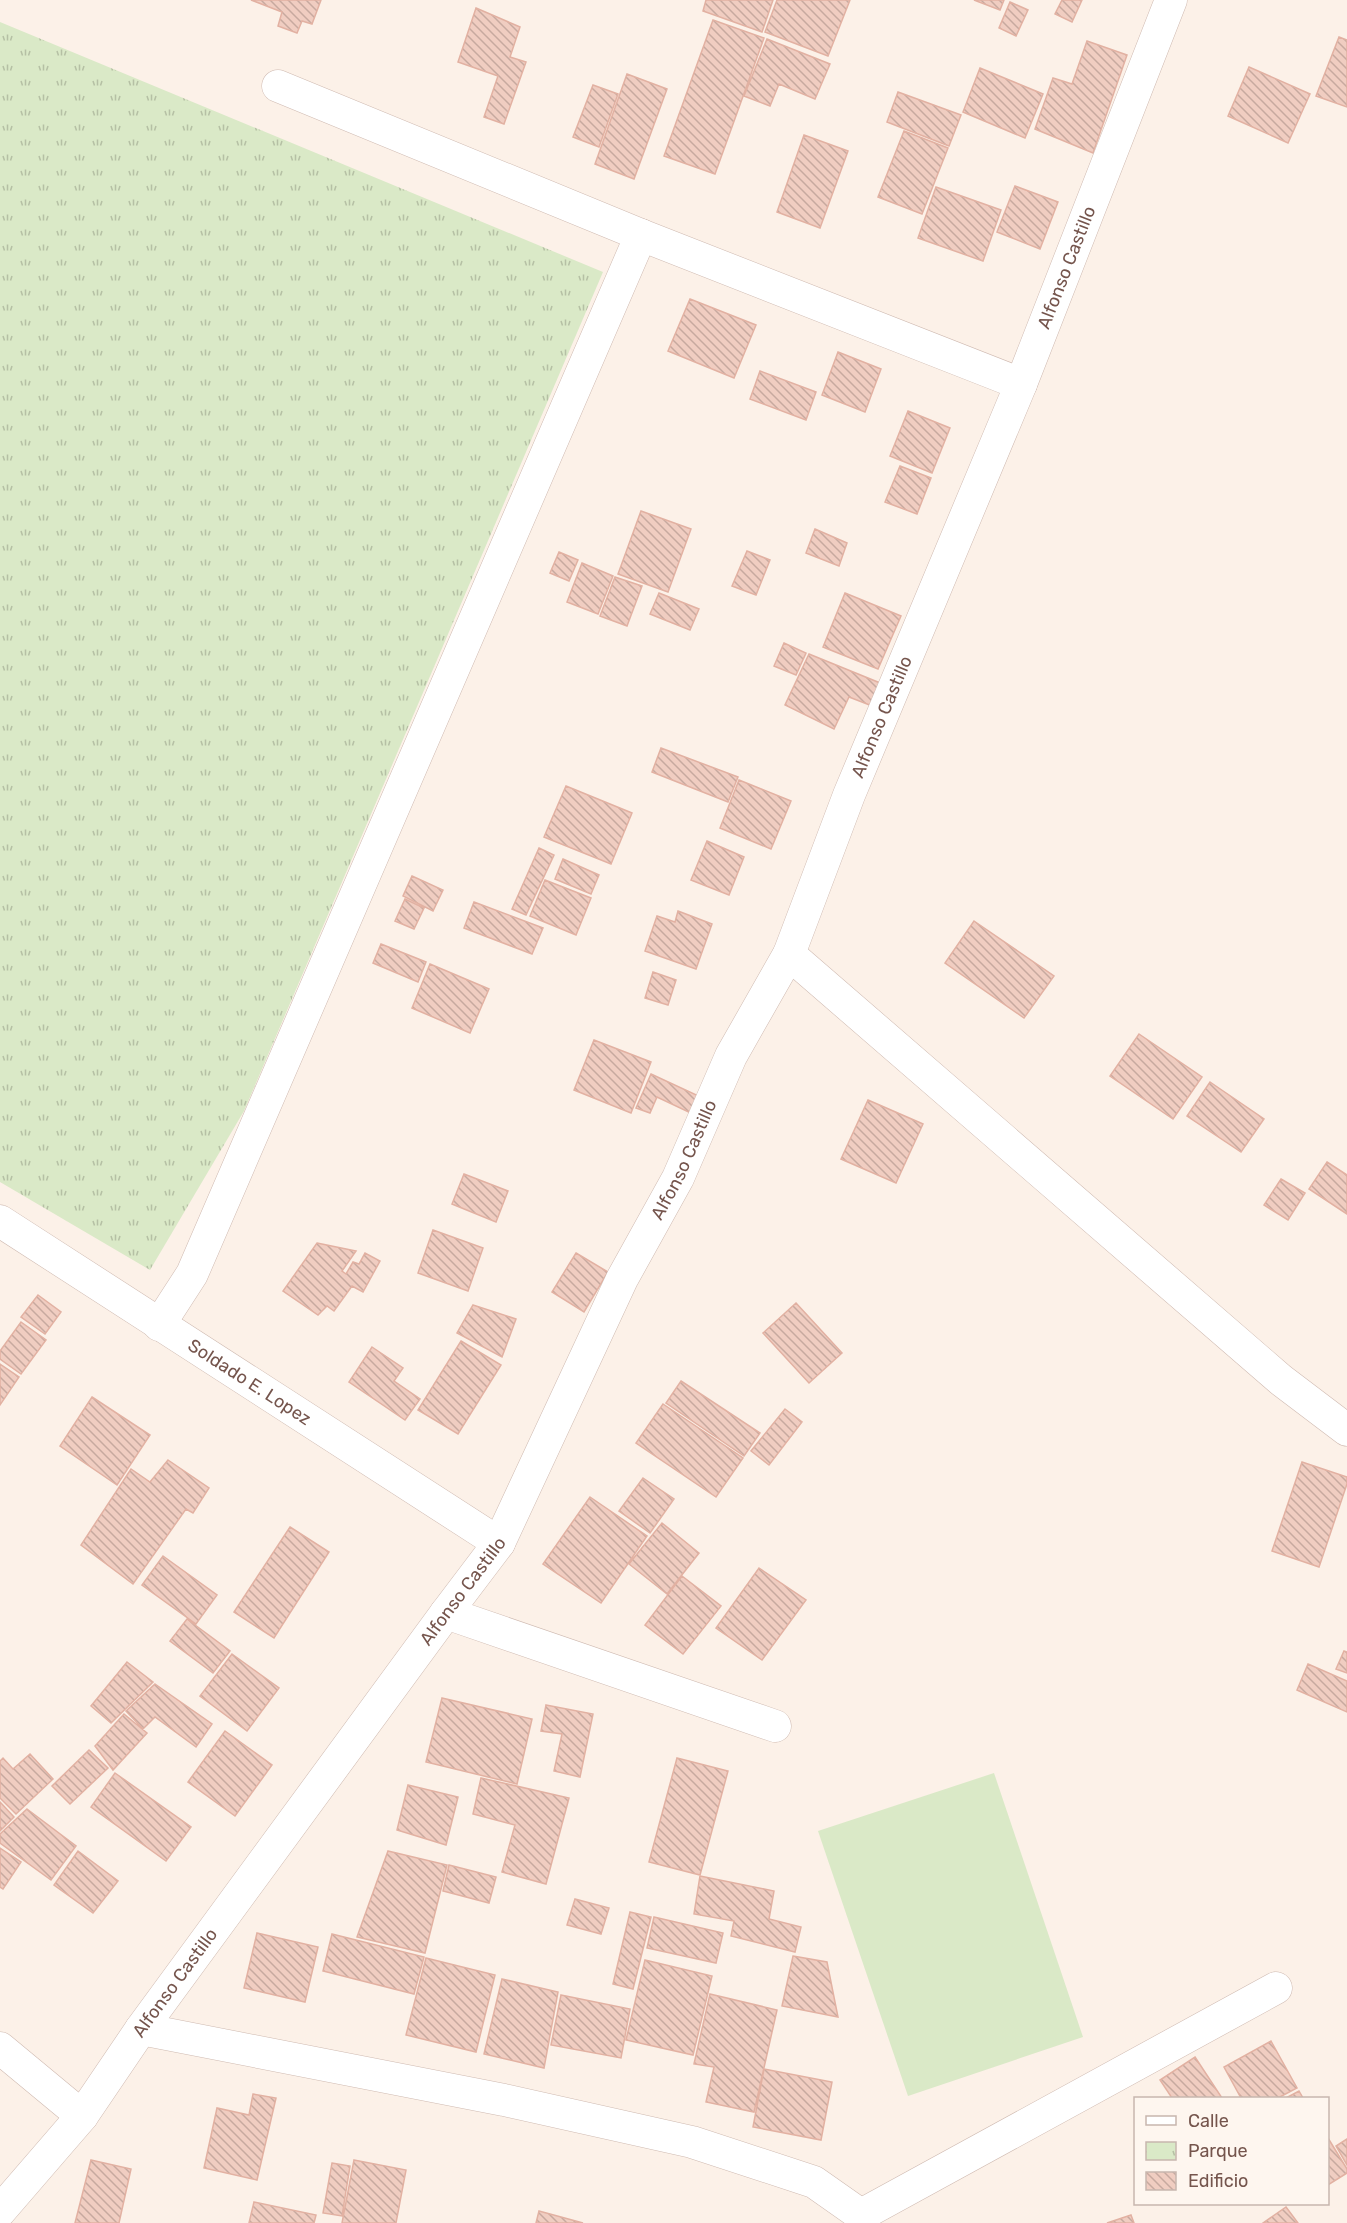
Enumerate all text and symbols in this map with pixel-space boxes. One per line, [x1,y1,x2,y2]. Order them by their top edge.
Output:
street label: Alfonso Castillo [1033,203,1100,332]
street label: Alfonso Castillo [846,653,917,781]
street label: Alfonso Castillo [646,1097,722,1224]
street label: Soldado E. Lopez [184,1334,315,1430]
street label: Alfonso Castillo [415,1533,511,1650]
street label: Alfonso Castillo [128,1924,222,2041]
legend [1134,2097,1329,2205]
text: Calle [1188,2110,1229,2132]
text: Parque [1188,2140,1248,2162]
text: Edificio [1188,2170,1248,2192]

